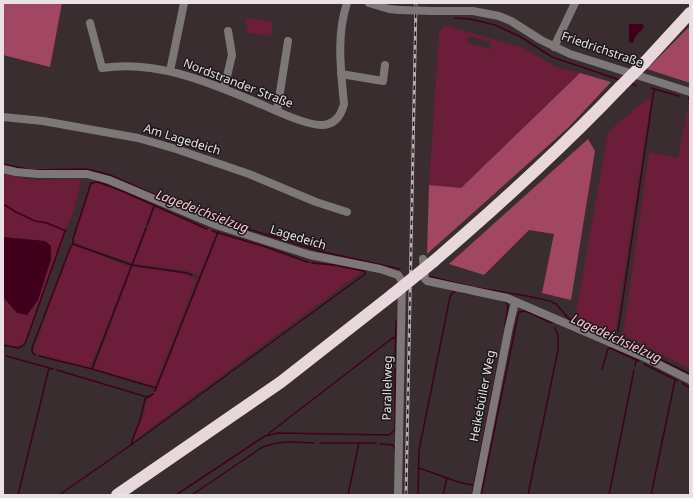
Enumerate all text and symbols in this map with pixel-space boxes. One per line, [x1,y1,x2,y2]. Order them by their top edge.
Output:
street label: Friedrichstraße [559,29,645,71]
street label: Nordstrander Straße [181,56,295,112]
street label: Am Lagedeich [142,121,222,159]
water label: Lagedeichsielzug [153,187,251,237]
street label: Lagedeich [268,223,328,253]
water label: Lagedeichsielzug [568,311,664,367]
street label: Heikebüller Weg [467,349,499,443]
street label: Parallelweg [380,355,396,421]

